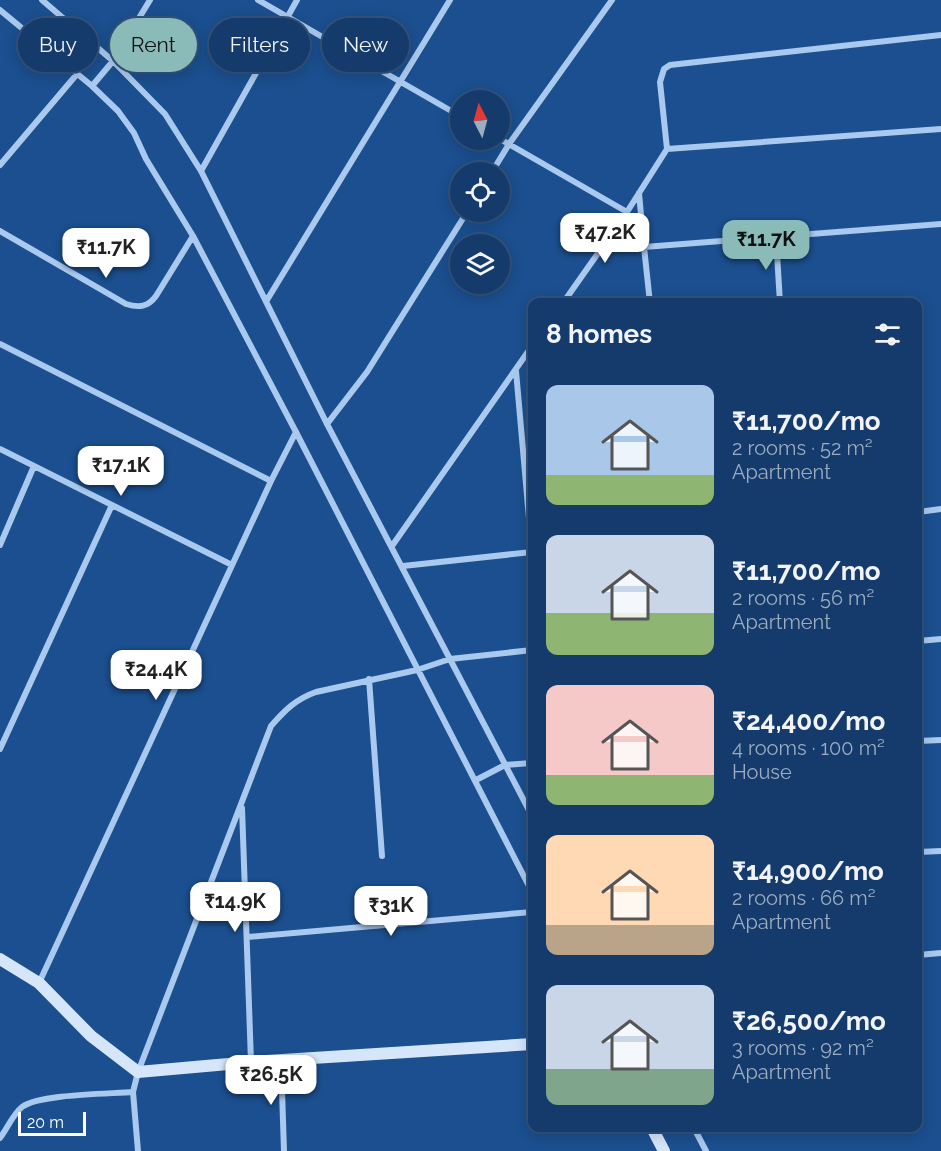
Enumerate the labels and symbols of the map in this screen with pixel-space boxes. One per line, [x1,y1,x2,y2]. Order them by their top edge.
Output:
north arrow [450,90,510,150]
pin: ₹47.2K [556,213,654,264]
pin: ₹11.7K [717,220,815,271]
pin: ₹11.7K [57,228,155,279]
pin: ₹17.1K [72,446,170,497]
pin: ₹24.4K [107,650,205,701]
pin: ₹14.9K [186,882,284,933]
pin: ₹31K [355,886,427,937]
pin: ₹26.5K [222,1055,320,1106]
scale bar [18,1109,86,1136]

